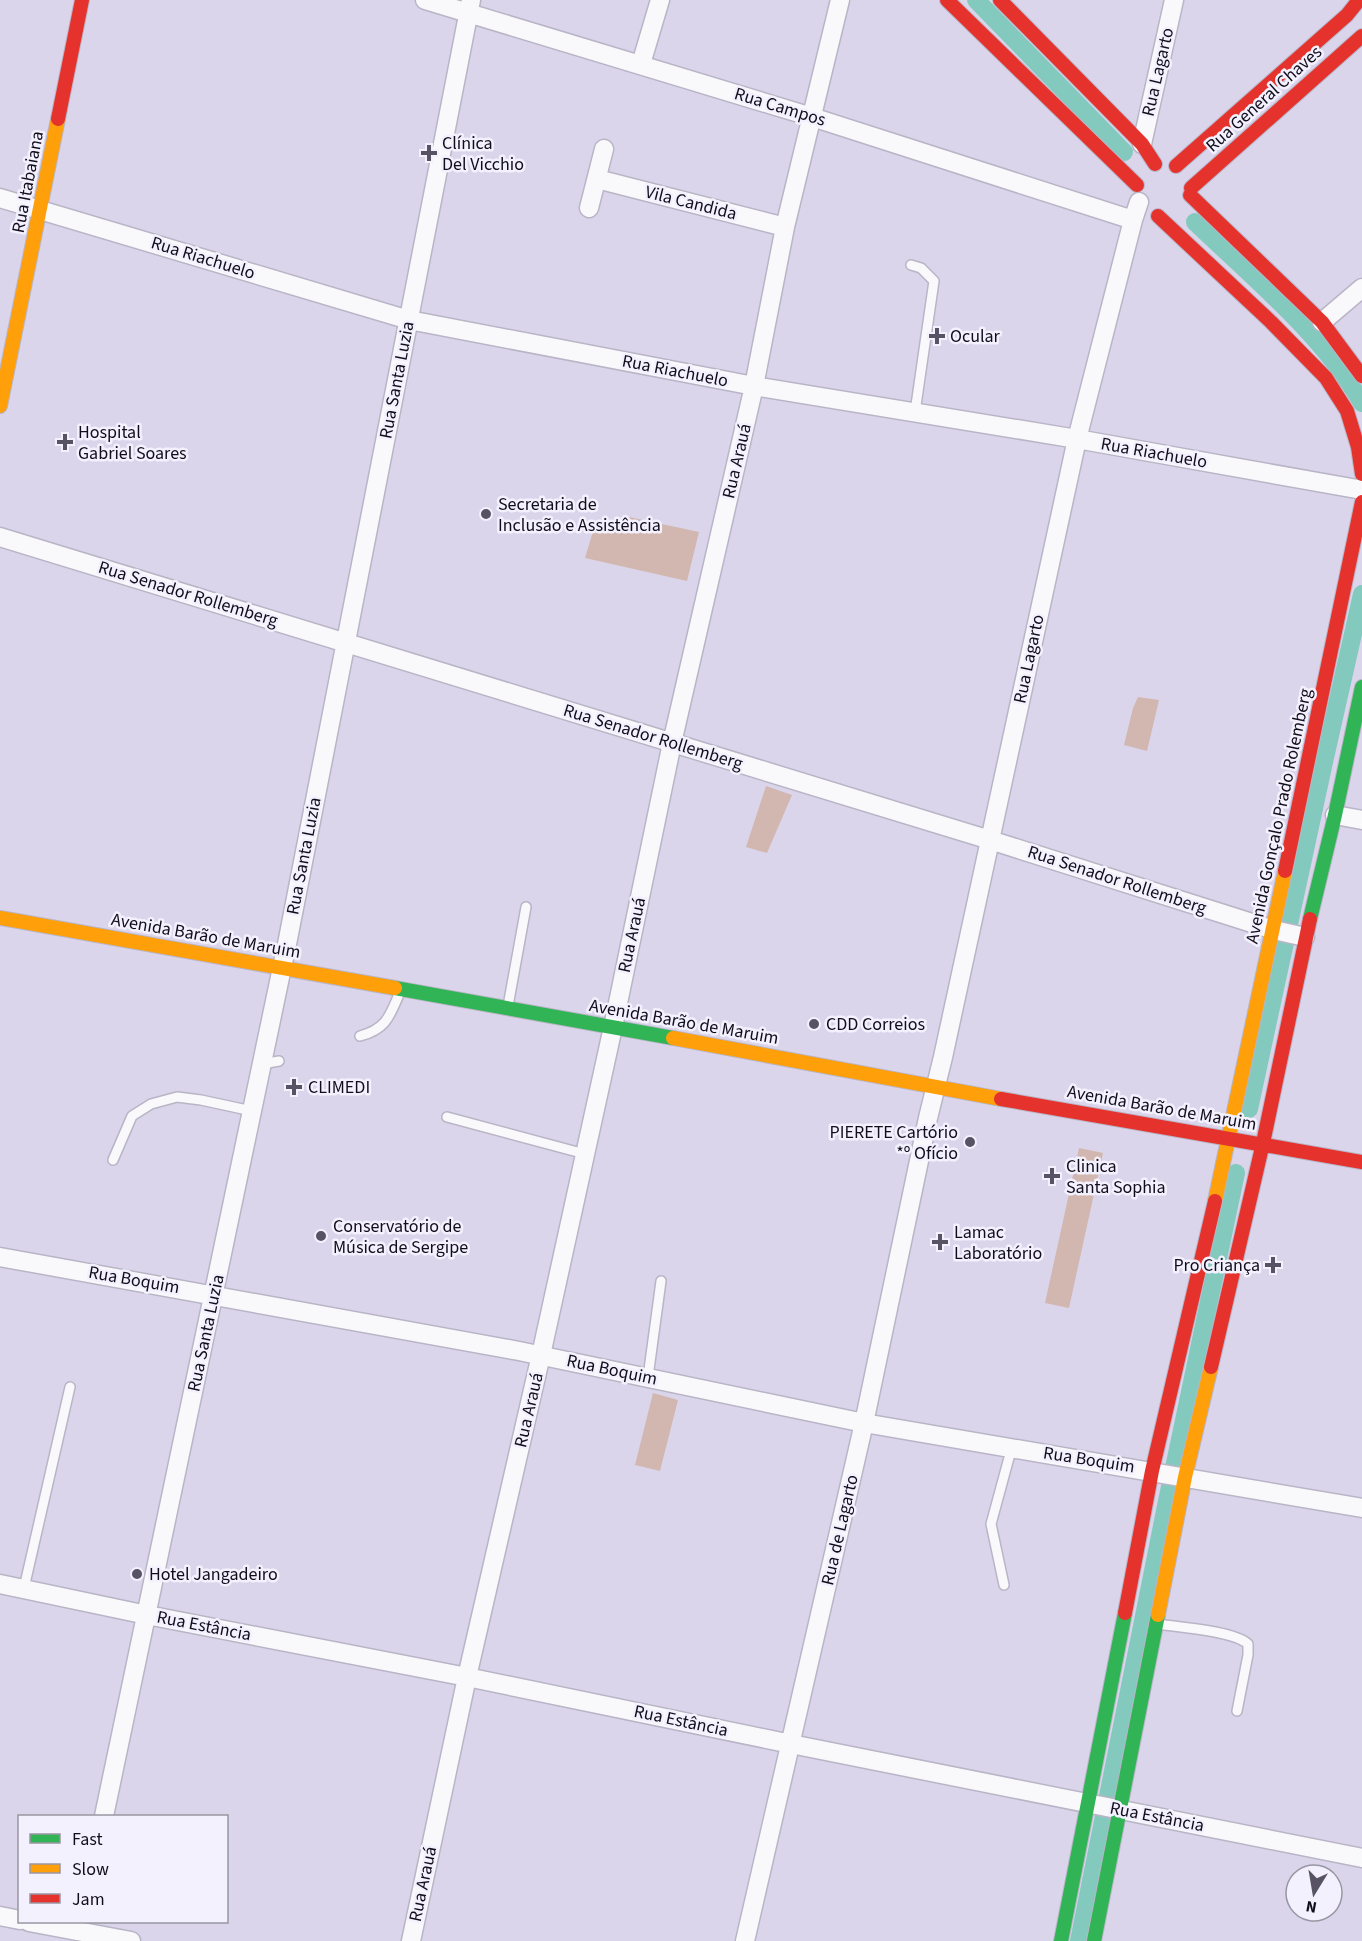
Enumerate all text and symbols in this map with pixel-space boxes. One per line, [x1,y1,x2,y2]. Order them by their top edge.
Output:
street label: Rua Lagarto [1136,25,1180,119]
street label: Rua General Chaves [1200,40,1328,158]
street label: Rua Campos [731,81,829,133]
street label: Rua Itabaiana [6,129,50,235]
place label: Clínica Del Vicchio [442,131,524,177]
marker: Clínica Del Vicchio [420,144,438,162]
street label: Vila Candida [643,180,739,226]
street label: Rua Riachuelo [148,230,258,286]
street label: Rua Santa Luzia [373,319,421,441]
place label: Ocular [950,324,1001,349]
marker: Ocular [928,327,946,345]
street label: Rua Riachuelo [620,348,730,394]
place label: Hospital Gabriel Soares [78,420,187,466]
street label: Rua Arauá [716,421,758,501]
street label: Rua Riachuelo [1099,431,1209,475]
marker: Hospital Gabriel Soares [56,433,74,451]
place label: Secretaria de Inclusão e Assistência [498,492,661,538]
marker: Secretaria de Inclusão e Assistência [479,507,493,521]
street label: Rua Senador Rollemberg [95,555,281,633]
street label: Rua Lagarto [1007,612,1051,706]
street label: Avenida Gonçalo Prado Rolemberg [1240,686,1318,946]
street label: Rua Senador Rollemberg [560,698,746,776]
street label: Rua Santa Luzia [280,795,328,917]
street label: Rua Senador Rollemberg [1024,839,1210,921]
street label: Rua Arauá [612,895,652,975]
street label: Avenida Barão de Maruim [109,907,303,965]
street label: Avenida Barão de Maruim [587,993,781,1051]
place label: CDD Correios [826,1012,925,1037]
marker: CDD Correios [807,1017,821,1031]
place label: CLIMEDI [308,1075,370,1100]
marker: CLIMEDI [285,1078,303,1096]
street label: Avenida Barão de Maruim [1065,1079,1259,1137]
place label: PIERETE Cartório *º Ofício [830,1120,958,1166]
marker: PIERETE Cartório *º Ofício [963,1135,977,1149]
place label: Clinica Santa Sophia [1066,1154,1166,1200]
marker: Clinica Santa Sophia [1043,1167,1061,1185]
place label: Conservatório de Música de Sergipe [333,1214,468,1260]
place label: Lamac Laboratório [954,1220,1042,1266]
marker: Conservatório de Música de Sergipe [314,1229,328,1243]
marker: Lamac Laboratório [931,1233,949,1251]
place label: Pro Criança [1173,1253,1260,1278]
marker: Pro Criança [1264,1256,1282,1274]
street label: Rua Boquim [86,1260,182,1300]
street label: Rua Santa Luzia [181,1272,231,1394]
street label: Rua Boquim [564,1348,660,1392]
street label: Rua Arauá [508,1370,550,1450]
street label: Rua Boquim [1042,1440,1136,1480]
street label: Rua de Lagarto [815,1472,865,1588]
place label: Hotel Jangadeiro [149,1562,278,1587]
marker: Hotel Jangadeiro [130,1567,144,1581]
street label: Rua Estância [155,1605,253,1647]
street label: Rua Estância [632,1699,730,1743]
street label: Rua Estância [1108,1796,1206,1838]
legend [18,1815,228,1923]
text: Fast [72,1827,103,1852]
street label: Rua Arauá [403,1844,443,1924]
text: Slow [72,1857,109,1882]
north arrow [1284,1863,1344,1923]
text: Jam [72,1887,105,1912]
text: N [1304,1895,1319,1919]

